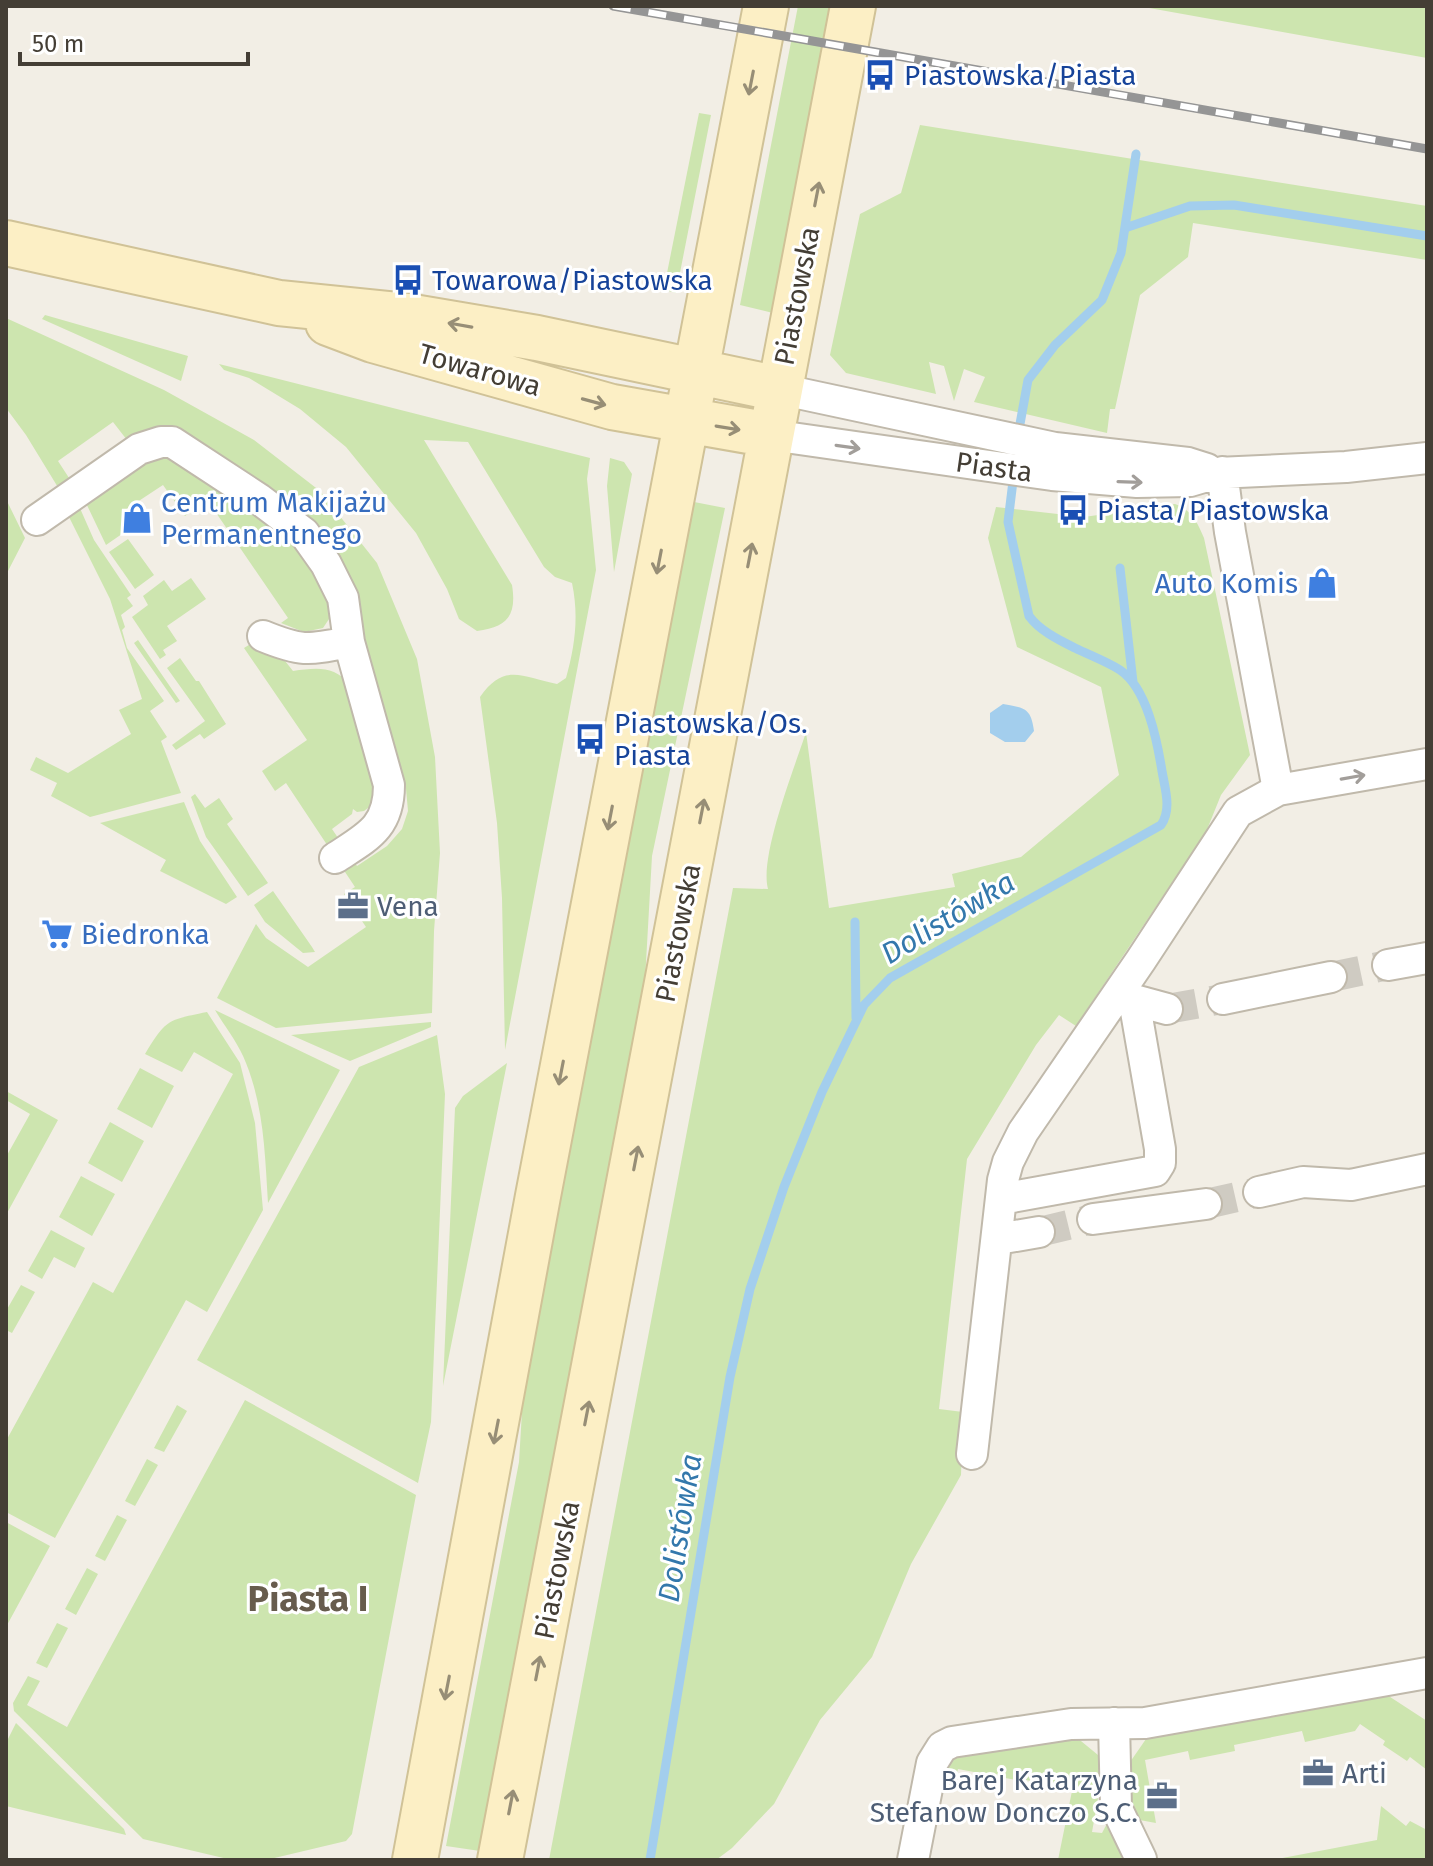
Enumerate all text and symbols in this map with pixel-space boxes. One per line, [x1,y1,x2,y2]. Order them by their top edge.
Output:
scale bar [20,16,248,66]
text: 50 m [32,30,84,58]
bus stop icon: Piastowska/Piasta [863,58,897,92]
place label: Piastowska/Piasta [904,59,1136,92]
one-way arrow [743,69,758,95]
one-way arrow [810,182,825,207]
street label: Piastowska [767,224,827,368]
bus stop icon: Towarowa/Piastowska [391,263,425,297]
place label: Towarowa/Piastowska [432,264,713,297]
one-way arrow [448,317,474,332]
street label: Towarowa [415,337,545,403]
one-way arrow [580,395,606,410]
one-way arrow [715,422,740,437]
one-way arrow [835,440,860,455]
street label: Piasta [953,445,1035,489]
one-way arrow [1116,474,1143,489]
place label: Centrum Makijażu Permanentnego [161,486,387,551]
bus stop icon: Piasta/Piastowska [1056,493,1090,527]
place label: Piasta/Piastowska [1097,494,1329,527]
shop icon: Centrum Makijażu Permanentnego [120,501,154,535]
one-way arrow [743,543,758,569]
one-way arrow [651,549,666,575]
shop icon: Auto Komis [1305,566,1339,600]
place label: Auto Komis [1155,567,1298,600]
place label: Piastowska/Os. Piasta [614,707,808,772]
bus stop icon: Piastowska/Os. Piasta [573,722,607,756]
one-way arrow [1339,769,1365,784]
one-way arrow [695,798,710,824]
one-way arrow [601,804,616,830]
street label: Piastowska [648,861,708,1005]
water label: Dolistówka [875,864,1021,972]
office icon: Vena [336,889,370,923]
place label: Vena [377,890,439,923]
supermarket icon: Biedronka [40,917,74,951]
place label: Biedronka [81,918,210,951]
one-way arrow [553,1060,568,1085]
one-way arrow [629,1145,644,1171]
one-way arrow [580,1401,595,1426]
one-way arrow [487,1419,502,1445]
water label: Dolistówka [651,1451,709,1605]
street label: Piastowska [527,1498,587,1642]
district label: Piasta I [248,1577,368,1621]
one-way arrow [531,1656,546,1682]
one-way arrow [439,1675,454,1700]
office icon: Arti [1301,1756,1335,1790]
place label: Arti [1342,1757,1387,1790]
place label: Barej Katarzyna Stefanow Donczo S.C. [870,1764,1138,1829]
office icon: Barej Katarzyna Stefanow Donczo S.C. [1145,1779,1179,1813]
one-way arrow [505,1790,520,1816]

